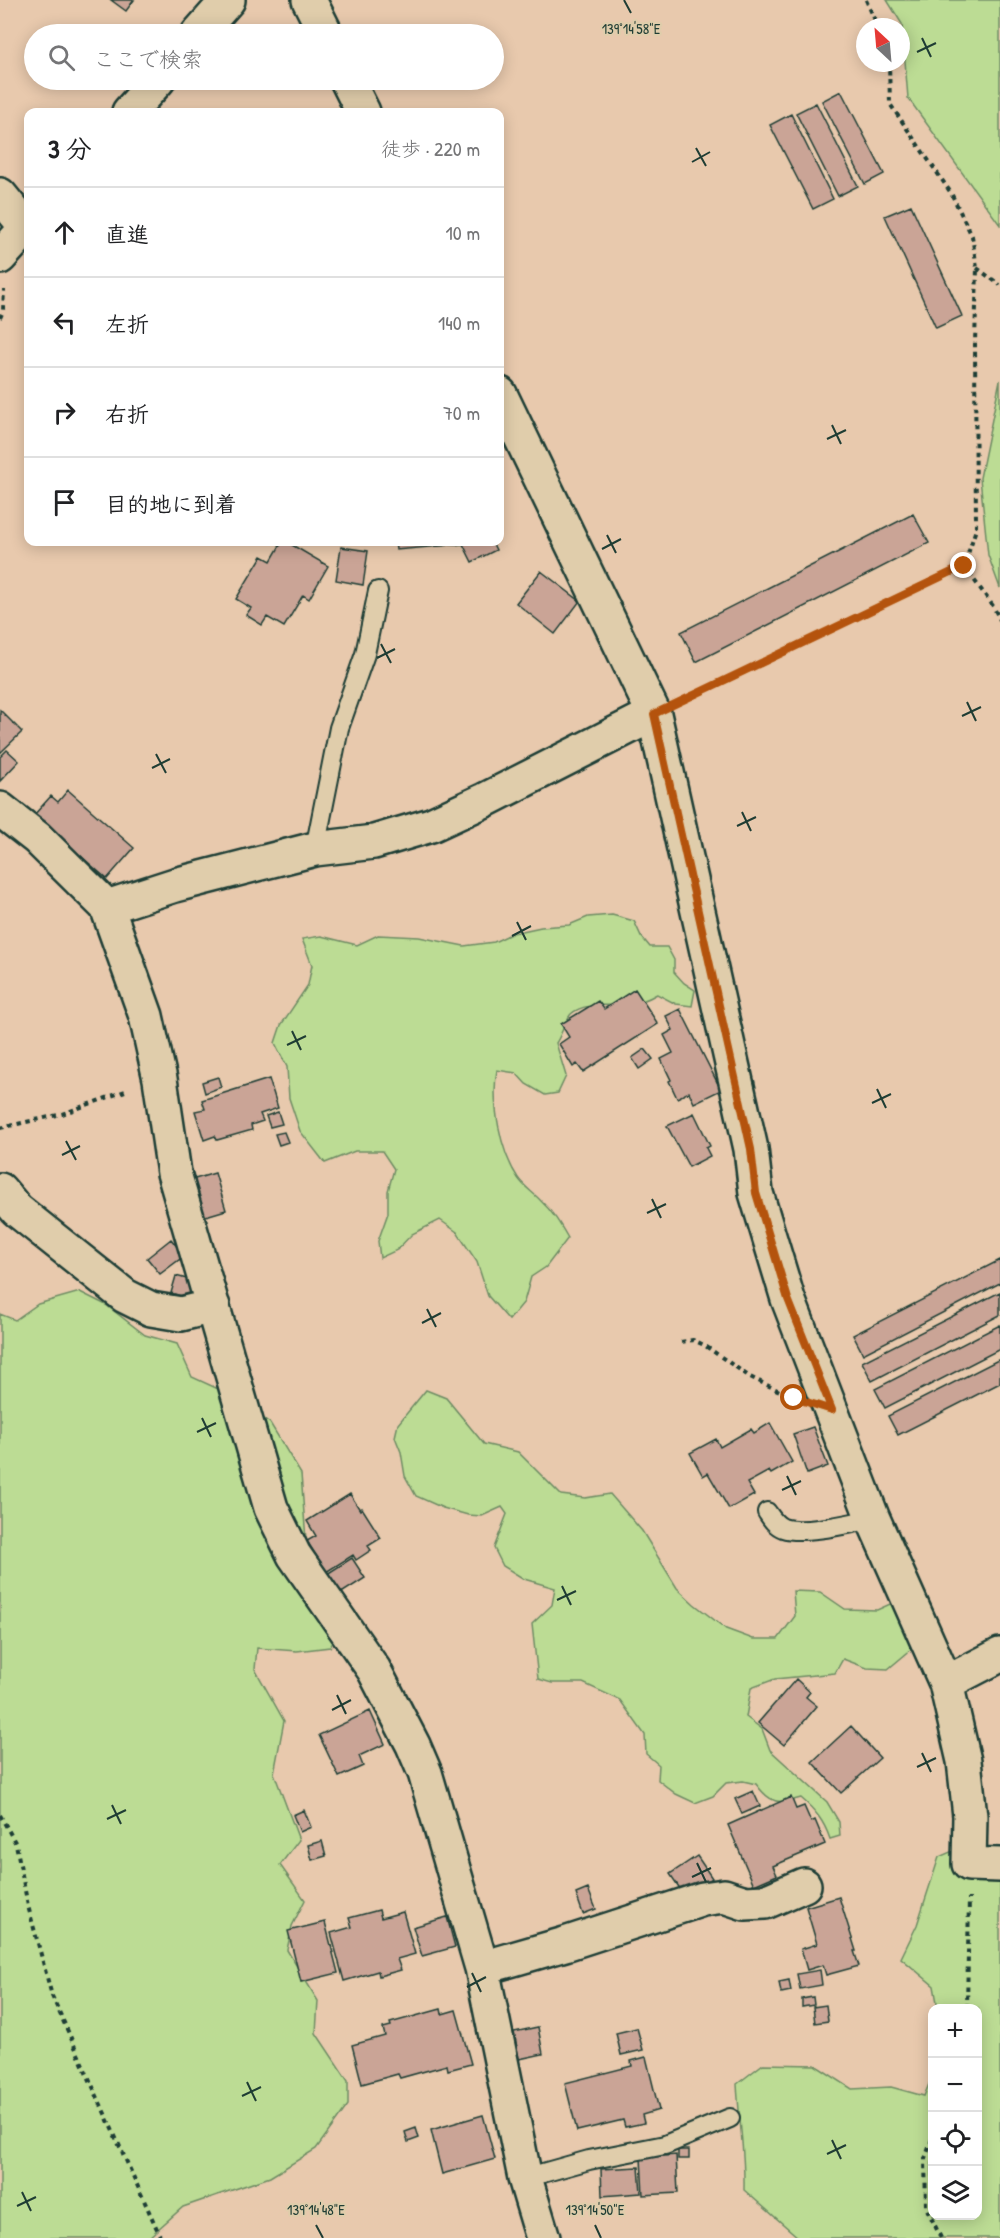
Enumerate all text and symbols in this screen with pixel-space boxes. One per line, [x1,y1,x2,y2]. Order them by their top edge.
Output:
text: 139°14'58"E [602,18,661,39]
north arrow [856,18,910,72]
search box [24,24,504,90]
icon: search [45,41,78,74]
text: ここで検索 [93,44,203,74]
text: 3 分 [48,131,92,166]
text: 徒歩 · 220 m [381,135,480,162]
icon: ahead [48,216,81,249]
text: 直進 [105,219,149,249]
text: 10 m [446,219,480,246]
icon: left [48,306,81,339]
text: 左折 [105,309,149,339]
text: 140 m [438,309,480,336]
icon: right [48,396,81,429]
text: 右折 [105,399,149,429]
text: 70 m [443,399,480,426]
icon: arrive [48,486,81,519]
text: 目的地に到着 [105,489,237,519]
route end [950,552,976,578]
route start [780,1384,806,1410]
map controls [928,2004,982,2220]
button: + [928,2004,982,2058]
button: − [928,2058,982,2112]
button: locate [928,2112,982,2166]
button: layers [928,2166,982,2220]
text: 139°14'48"E [287,2199,345,2220]
text: 139°14'50"E [566,2199,625,2220]

